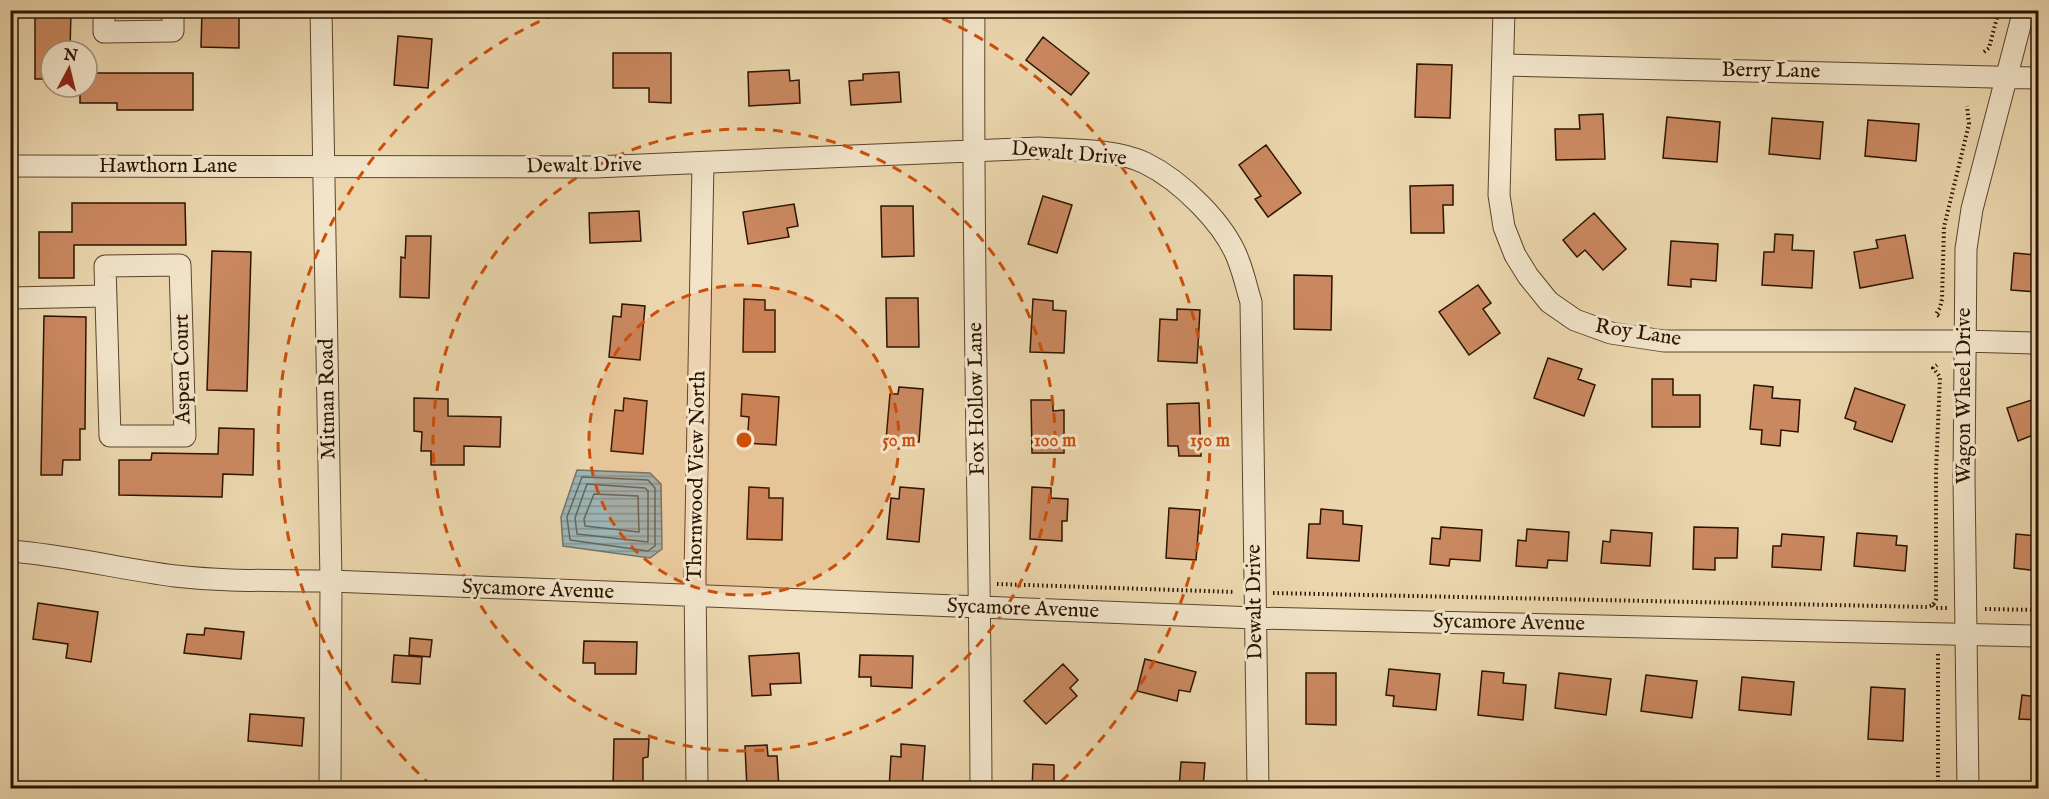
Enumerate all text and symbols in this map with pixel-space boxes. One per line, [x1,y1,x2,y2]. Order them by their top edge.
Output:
north arrow [39,39,99,99]
text: N [62,45,79,67]
street label: Berry Lane [1721,57,1821,85]
street label: Dewalt Drive [1010,136,1128,173]
street label: Dewalt Drive [526,151,642,181]
street label: Hawthorn Lane [99,153,238,180]
street label: Wagon Wheel Drive [1951,307,1978,484]
street label: Roy Lane [1593,313,1683,353]
street label: Aspen Court [169,314,197,425]
street label: Fox Hollow Lane [962,322,992,476]
street label: Mitman Road [313,337,343,460]
street label: Thornwood View North [682,370,712,582]
centre of rings [734,430,754,450]
text: 50 m [882,430,916,453]
text: 100 m [1034,430,1076,453]
text: 150 m [1190,430,1230,453]
street label: Dewalt Drive [1240,544,1270,660]
street label: Sycamore Avenue [461,574,615,606]
street label: Sycamore Avenue [946,593,1100,625]
street label: Sycamore Avenue [1433,608,1586,638]

